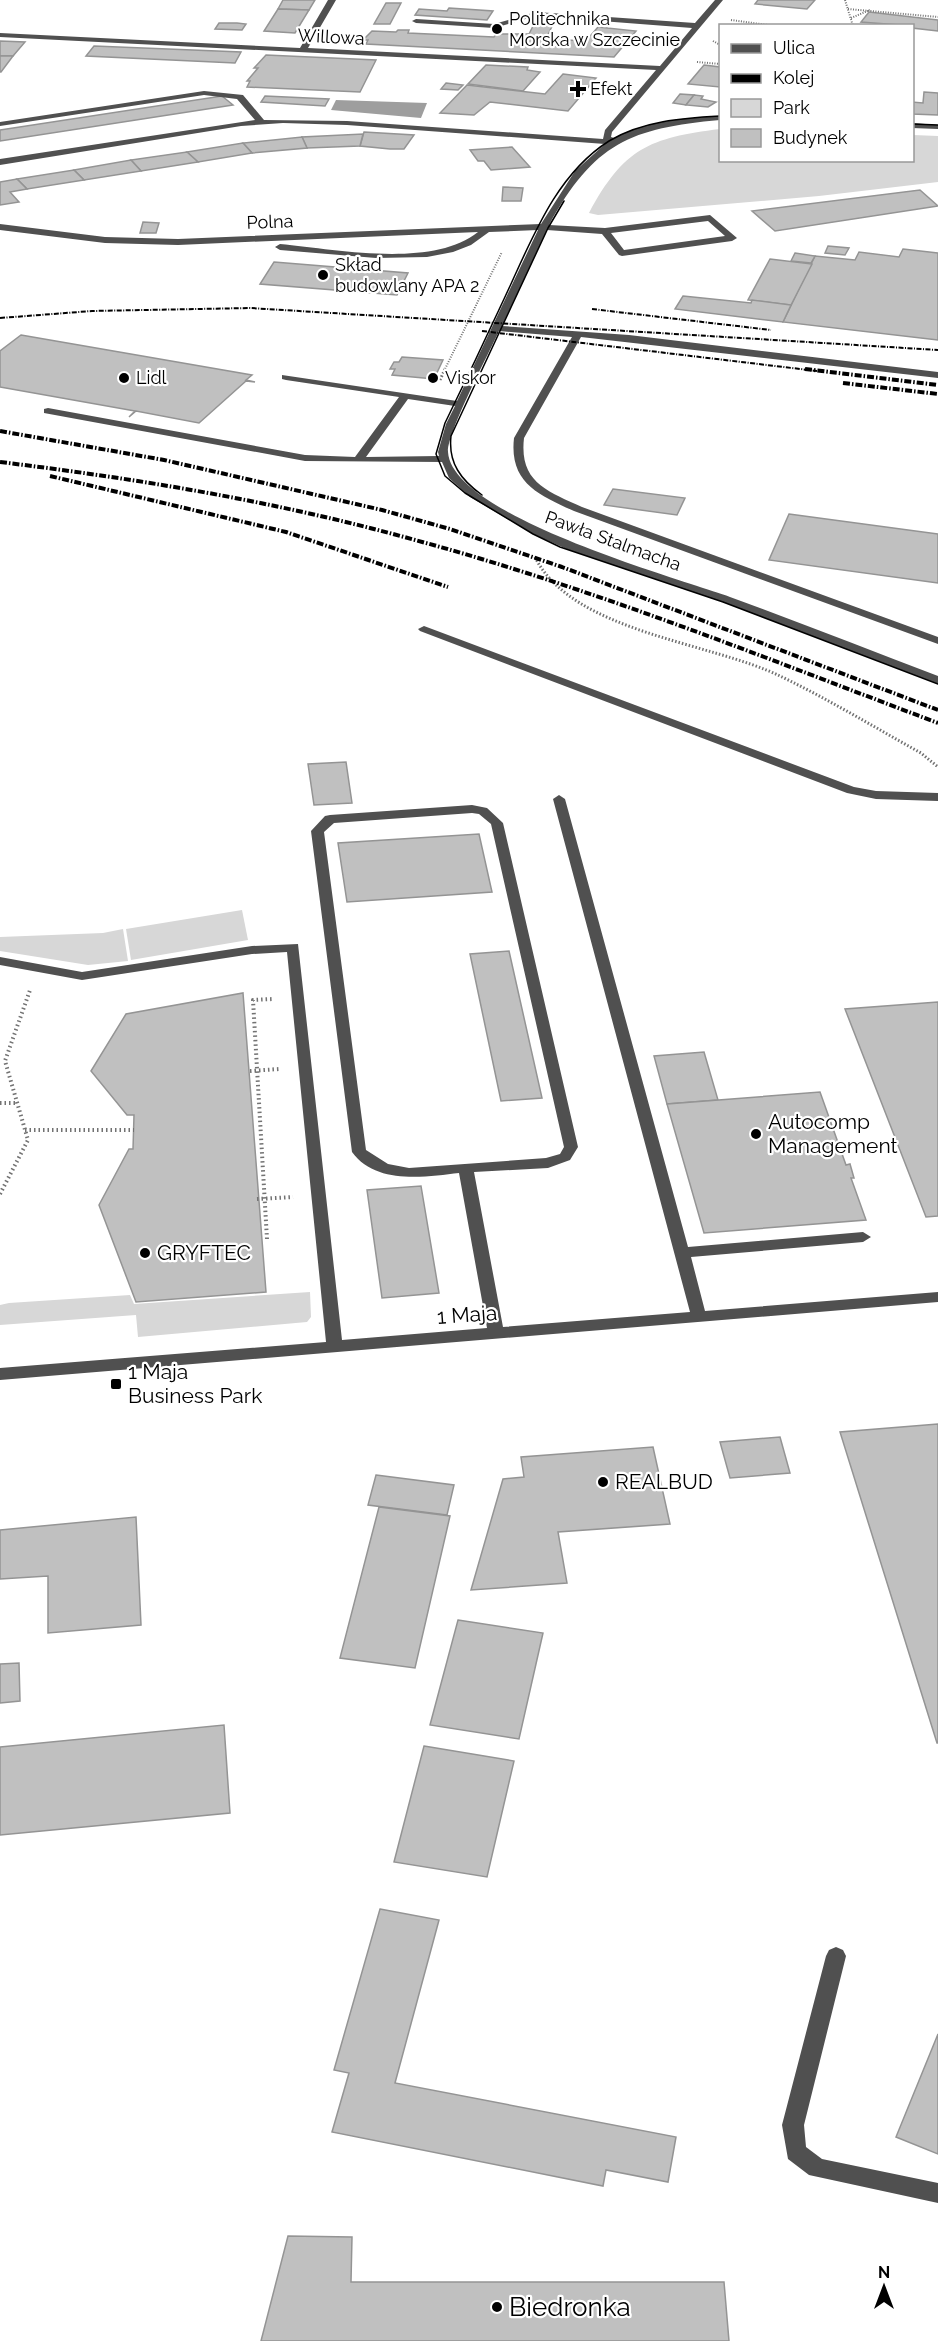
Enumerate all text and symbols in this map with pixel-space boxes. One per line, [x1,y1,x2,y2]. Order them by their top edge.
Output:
place label: Politechnika Morska w Szczecinie [509,8,680,50]
marker: Politechnika Morska w Szczecinie [490,22,504,36]
street label: Willowa [297,24,365,49]
legend [719,24,914,162]
text: Ulica [773,37,815,58]
text: Kolej [773,67,814,88]
place label: Efekt [590,78,633,99]
marker: Efekt [571,82,585,96]
text: Park [773,97,810,118]
text: Budynek [773,127,848,148]
street label: Polna [246,210,294,233]
place label: Skład budowlany APA 2 [335,254,479,296]
marker: Skład budowlany APA 2 [316,268,330,282]
place label: Lidl [136,367,167,388]
place label: Viskor [445,367,497,388]
marker: Lidl [117,371,131,385]
marker: Viskor [426,371,440,385]
street label: Pawła Stalmacha [542,506,684,575]
place label: Autocomp Management [768,1109,898,1158]
marker: Autocomp Management [749,1127,763,1141]
place label: GRYFTEC [157,1240,251,1265]
marker: GRYFTEC [138,1246,152,1260]
street label: 1 Maja [436,1300,498,1329]
place label: 1 Maja Business Park [128,1359,262,1408]
marker: 1 Maja Business Park [109,1377,123,1391]
place label: REALBUD [615,1469,713,1494]
marker: REALBUD [596,1475,610,1489]
north arrow [854,2257,914,2317]
text: N [878,2263,890,2282]
place label: Biedronka [509,2292,631,2322]
marker: Biedronka [490,2300,504,2314]

